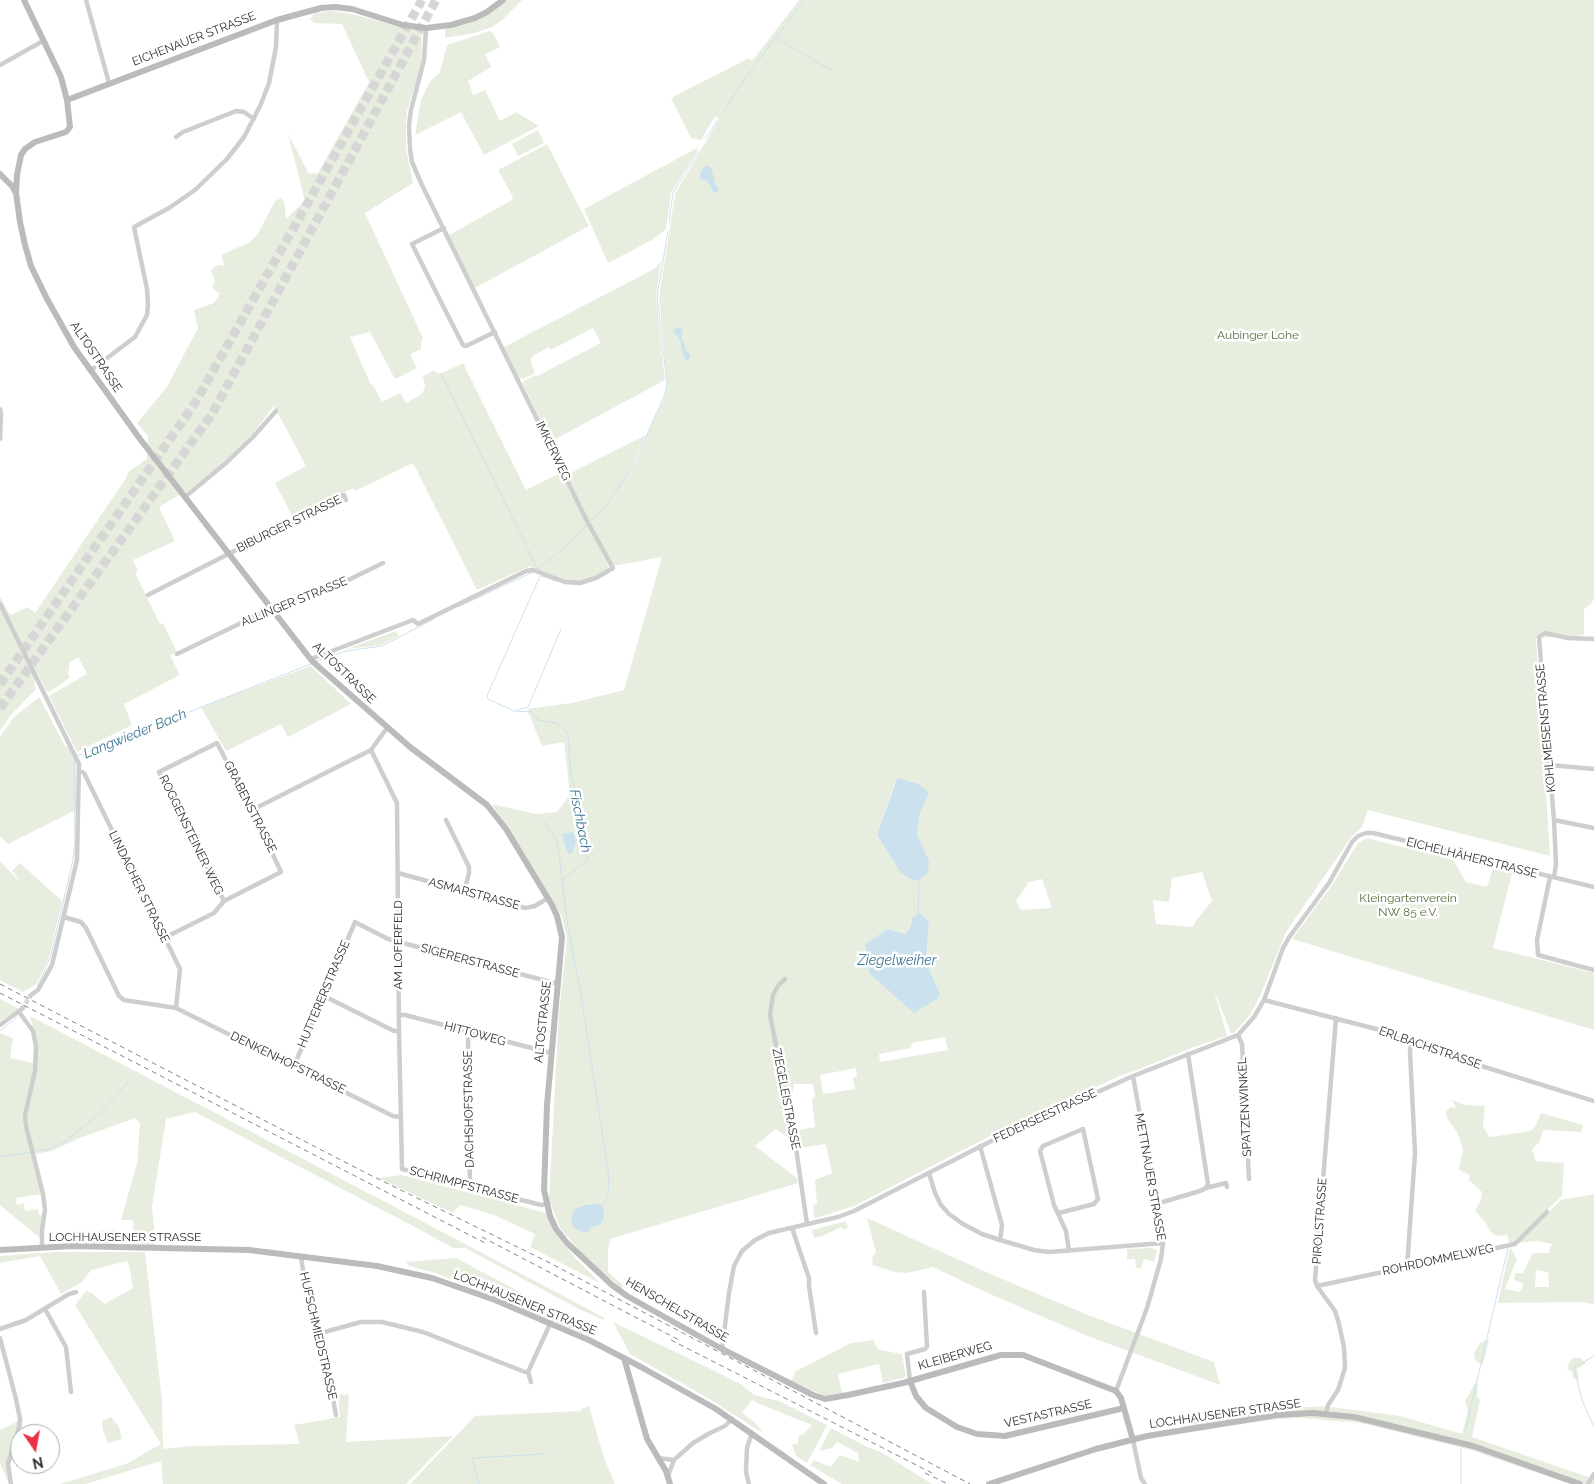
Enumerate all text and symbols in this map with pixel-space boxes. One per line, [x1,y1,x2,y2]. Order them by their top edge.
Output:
street label: EICHENAUER STRASSE [130,9,258,69]
street label: ALTOSTRASSE [67,319,125,395]
park label: Aubinger Lohe [1217,328,1299,342]
street label: IMKERWEG [532,419,574,483]
street label: BIBURGER STRASSE [234,492,344,556]
street label: ALLINGER STRASSE [239,574,349,630]
street label: ALTOSTRASSE [309,639,379,707]
street label: KOHLMEISENSTRASSE [1533,663,1559,793]
water label: Langwieder Bach [81,706,189,762]
street label: GRABENSTRASSE [221,759,279,855]
street label: ROGGENSTEINER WEG [156,773,226,897]
water label: Fischbach [566,788,594,854]
street label: LINDACHER STRASSE [106,829,172,945]
street label: EICHELHÄHERSTRASSE [1405,835,1539,881]
street label: ASMARSTRASSE [427,875,521,913]
park label: Kleingartenverein NW 85 e.V. [1359,891,1457,919]
street label: AM LOFERFELD [391,900,405,990]
street label: HUTTERERSTRASSE [295,938,353,1050]
street label: SIGERERSTRASSE [419,941,521,981]
water label: Ziegelweiher [857,953,937,969]
street label: ALTOSTRASSE [532,980,554,1064]
street label: HITTOWEG [443,1019,507,1049]
street label: ERLBACHSTRASSE [1377,1024,1483,1072]
street label: DENKENHOFSTRASSE [228,1029,348,1097]
street label: ZIEGELEISTRASSE [769,1047,803,1151]
street label: DACHSHOFSTRASSE [461,1050,477,1168]
street label: SPATZENWINKEL [1235,1057,1255,1157]
street label: FEDERSEESTRASSE [991,1086,1099,1146]
street label: METTNAUER STRASSE [1132,1112,1168,1242]
street label: SCHRIMPFSTRASSE [408,1164,520,1206]
street label: PIROLSTRASSE [1310,1177,1330,1265]
street label: LOCHHAUSENER STRASSE [49,1230,201,1244]
street label: ROHRDOMMELWEG [1381,1241,1495,1279]
street label: LOCHHAUSENER STRASSE [451,1268,599,1338]
street label: HUFSCHMIEDSTRASSE [296,1271,340,1401]
street label: HENSCHELSTRASSE [623,1275,731,1345]
street label: KLEIBERWEG [916,1339,994,1373]
street label: LOCHHAUSENER STRASSE [1148,1396,1302,1432]
street label: VESTASTRASSE [1003,1397,1093,1431]
north arrow [10,1424,60,1474]
text: N [31,1454,45,1472]

